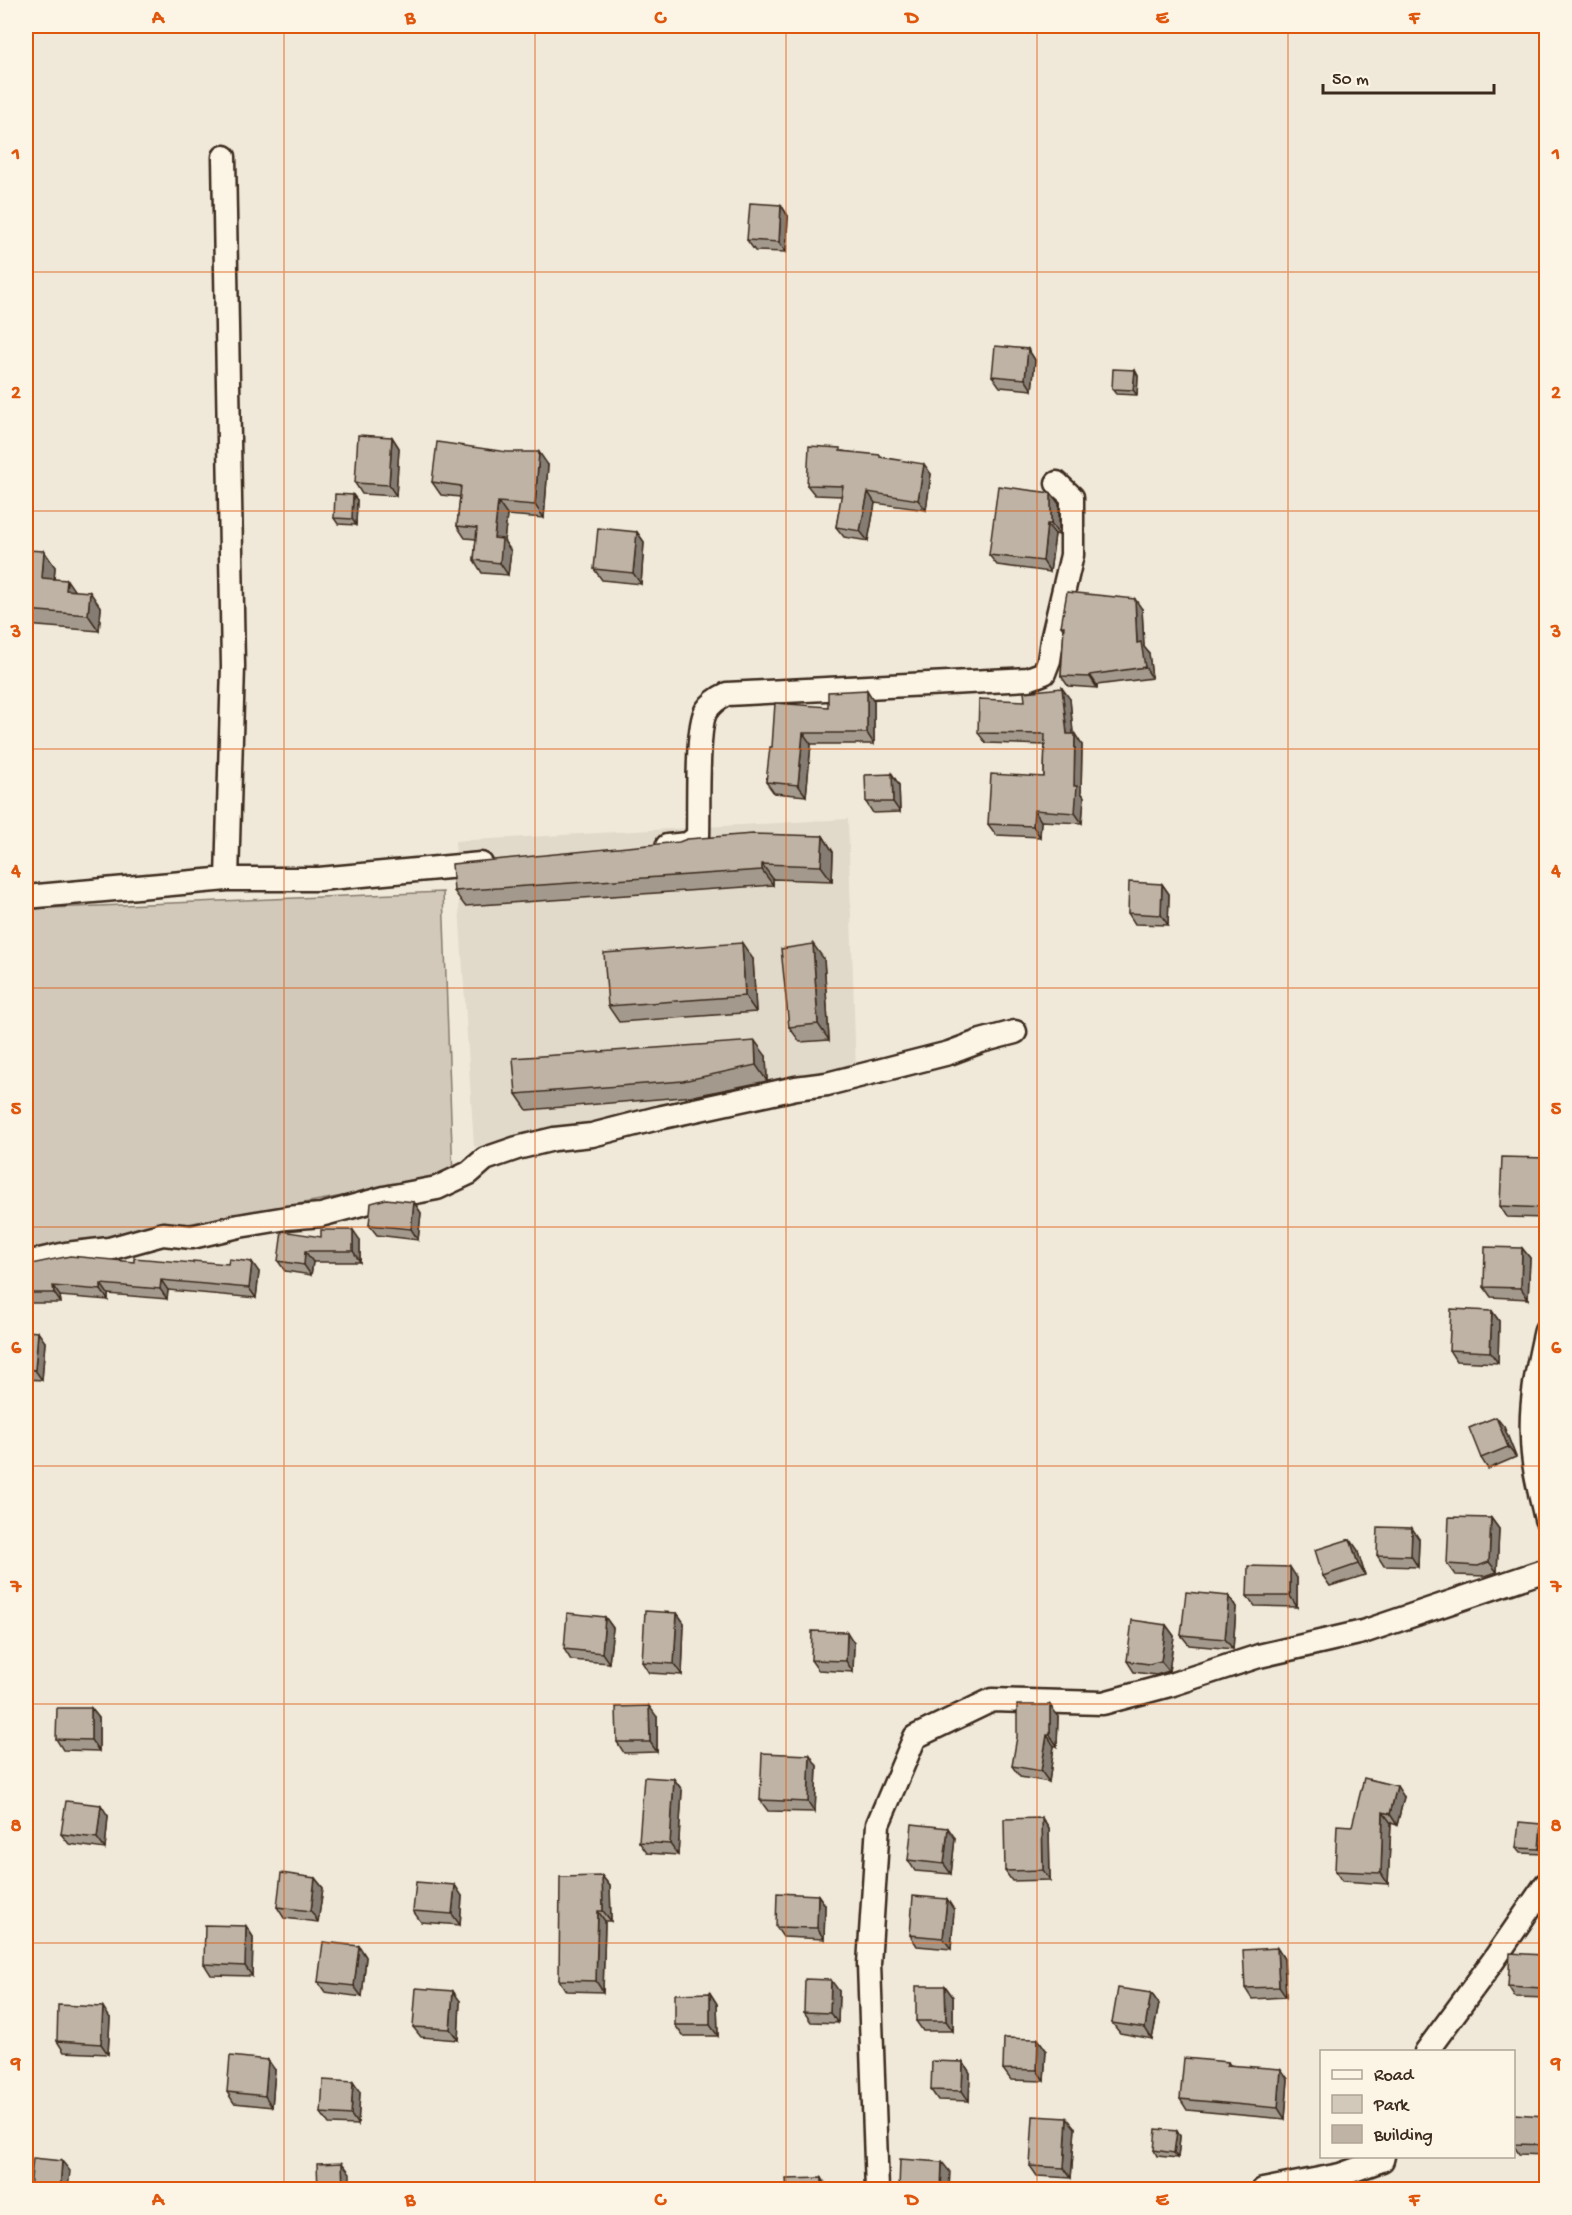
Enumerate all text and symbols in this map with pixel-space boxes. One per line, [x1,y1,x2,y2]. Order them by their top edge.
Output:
text: A [151,8,166,31]
text: B [404,8,416,31]
text: C [654,8,668,31]
text: D [903,8,919,31]
text: E [1156,8,1170,31]
text: F [1408,8,1421,31]
scale bar [1323,57,1494,95]
text: 50 m [1332,70,1369,91]
text: 1 [11,144,20,167]
text: 1 [1551,144,1560,167]
text: 2 [11,383,21,406]
text: 2 [1551,383,1561,406]
text: 3 [10,622,21,645]
text: 3 [1550,622,1561,645]
text: 4 [10,861,21,884]
text: 4 [1550,861,1561,884]
text: 5 [11,1099,22,1122]
text: 5 [1551,1099,1562,1122]
text: 6 [11,1338,22,1361]
text: 6 [1551,1338,1562,1361]
text: 7 [10,1577,23,1600]
text: 7 [1550,1577,1563,1600]
text: 8 [11,1816,22,1839]
text: 8 [1551,1816,1562,1839]
legend [1320,2050,1515,2158]
text: 9 [10,2054,21,2077]
text: 9 [1550,2054,1561,2077]
text: Road [1374,2066,1415,2087]
text: Park [1373,2096,1410,2117]
text: Building [1373,2126,1433,2147]
text: A [151,2190,166,2213]
text: B [404,2190,416,2213]
text: C [654,2190,668,2213]
text: D [903,2190,919,2213]
text: E [1156,2190,1170,2213]
text: F [1408,2190,1421,2213]

